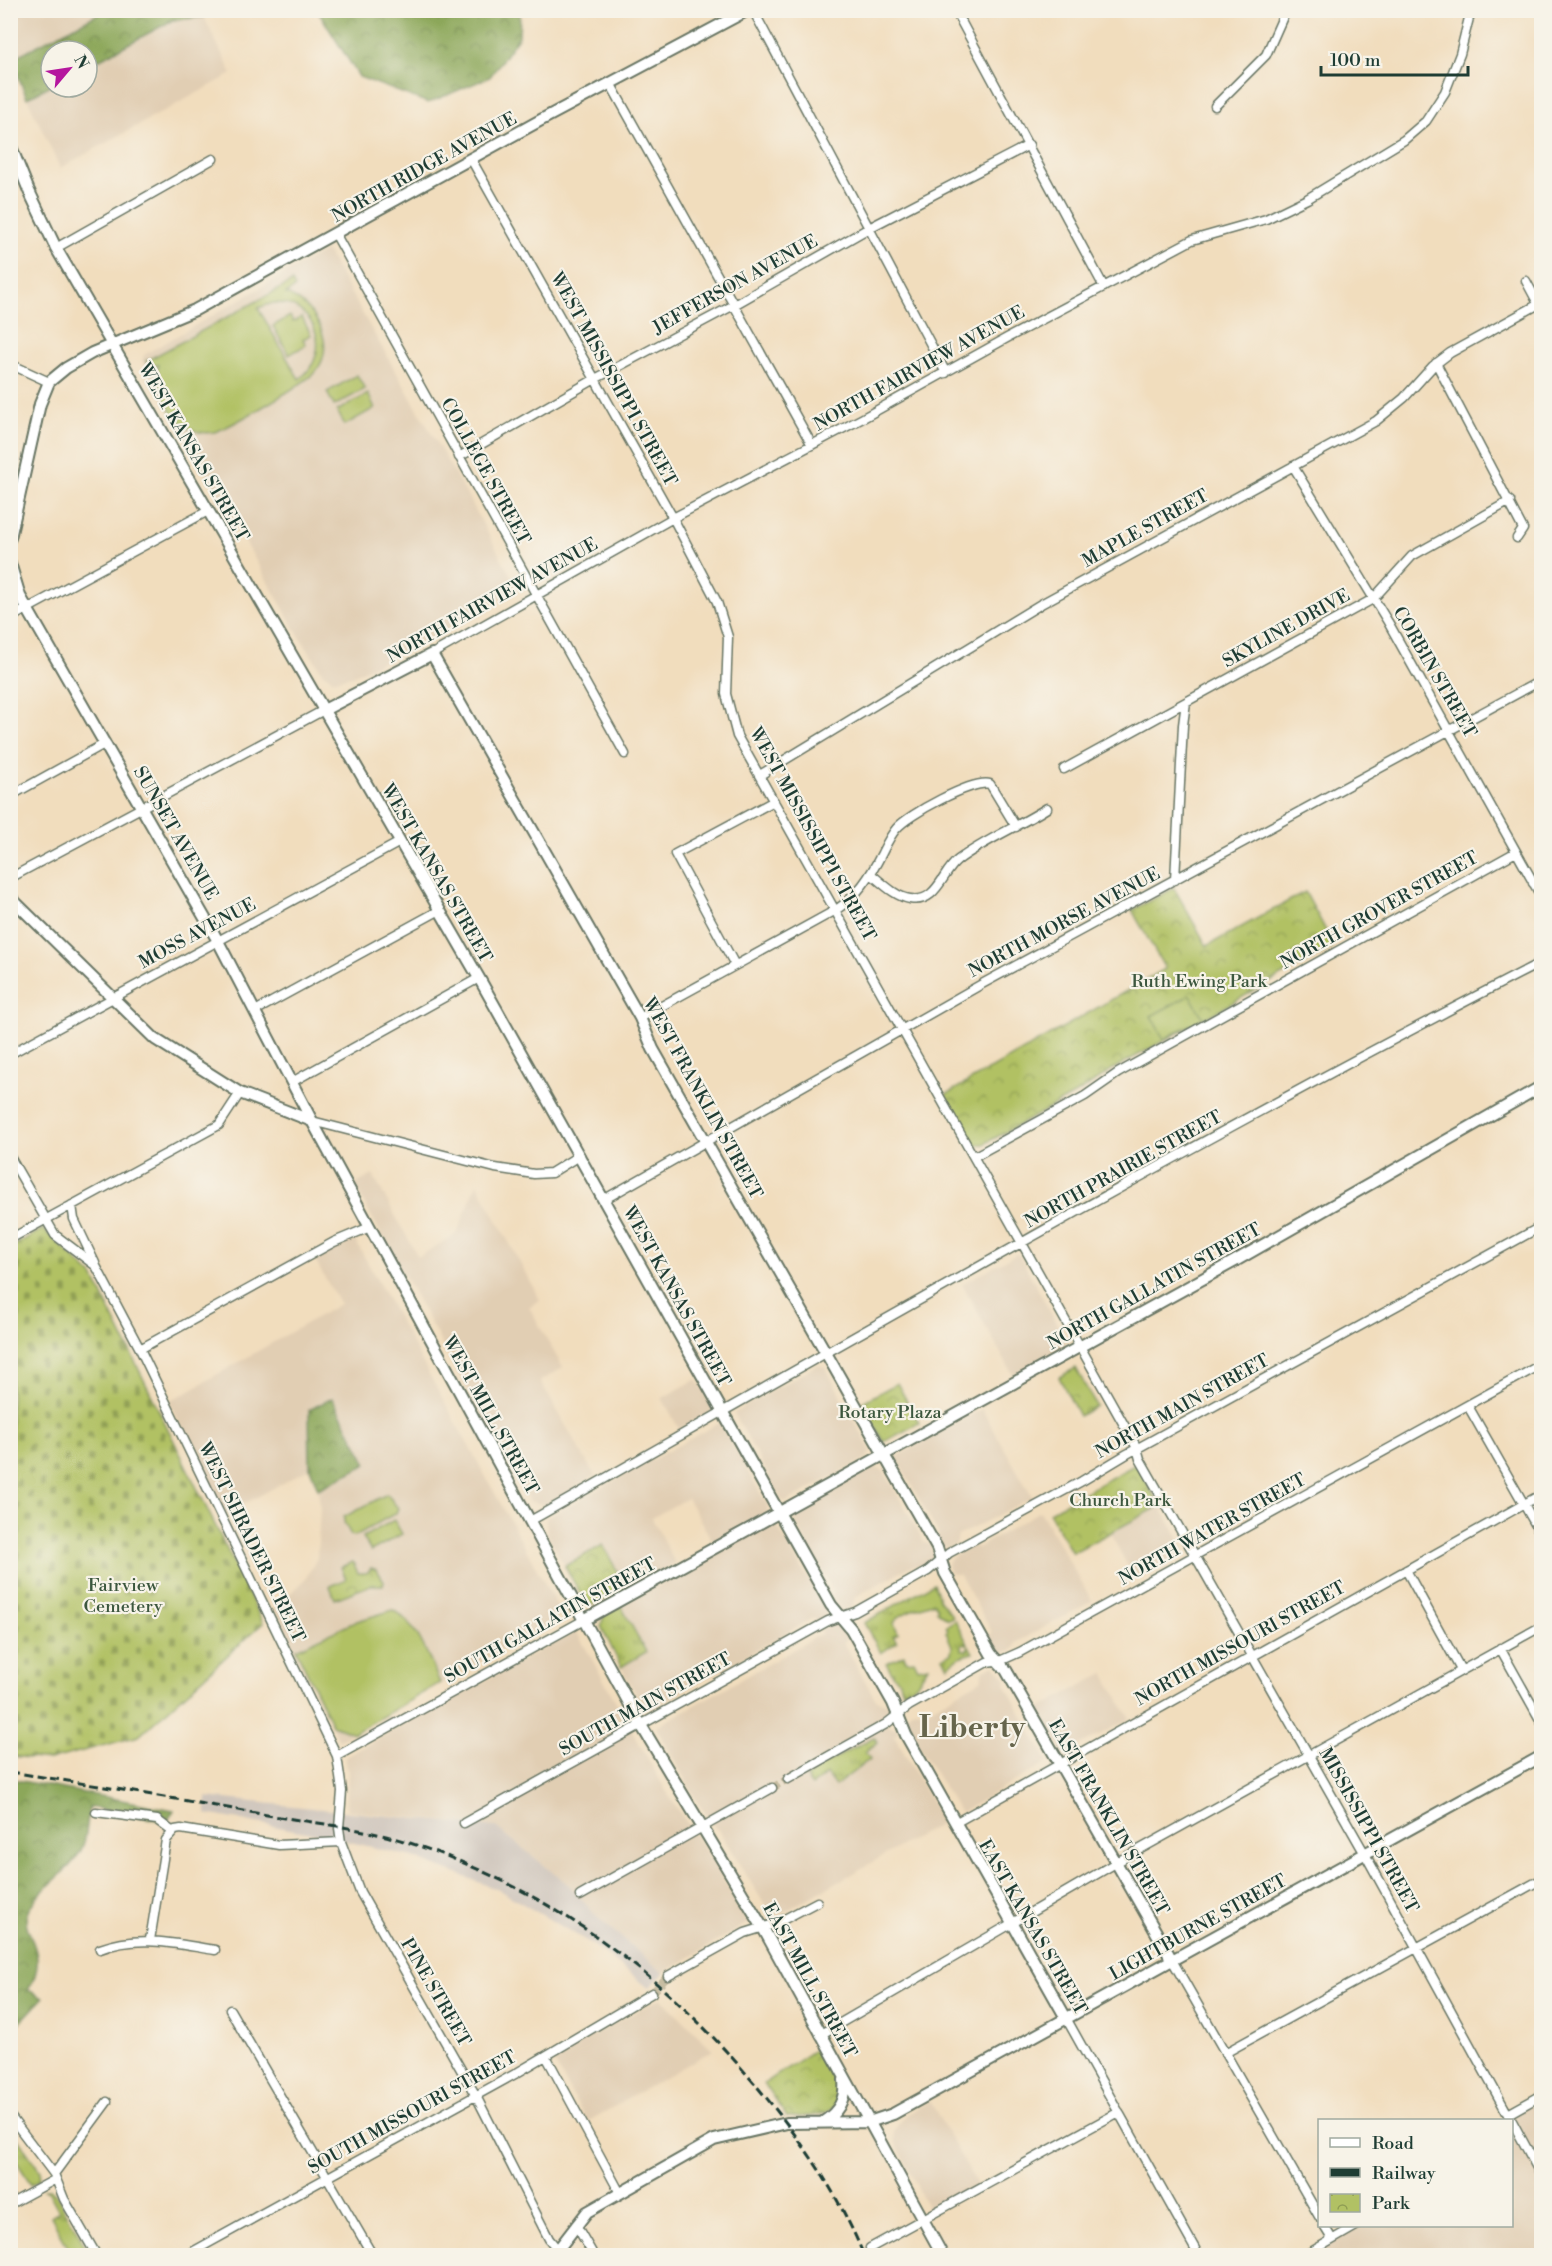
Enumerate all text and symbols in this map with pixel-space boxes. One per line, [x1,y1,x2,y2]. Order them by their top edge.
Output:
north arrow [39,39,99,99]
scale bar [1321,39,1468,77]
text: 100 m [1330,49,1381,72]
text: N [69,52,93,73]
street label: NORTH RIDGE AVENUE [328,107,521,228]
street label: JEFFERSON AVENUE [648,229,822,340]
street label: WEST MISSISSIPPI STREET [545,267,682,491]
street label: NORTH FAIRVIEW AVENUE [810,301,1029,436]
street label: WEST KANSAS STREET [132,358,254,546]
street label: COLLEGE STREET [436,394,536,549]
street label: MAPLE STREET [1078,484,1213,573]
street label: NORTH FAIRVIEW AVENUE [383,533,602,668]
street label: SKYLINE DRIVE [1219,584,1354,673]
street label: CORBIN STREET [1388,602,1482,742]
street label: WEST MISSISSIPPI STREET [744,722,881,946]
street label: SUNSET AVENUE [128,762,223,904]
street label: WEST KANSAS STREET [375,779,497,967]
street label: NORTH GROVER STREET [1276,846,1483,975]
street label: NORTH MORSE AVENUE [964,862,1164,983]
street label: MOSS AVENUE [135,893,260,974]
park label: Ruth Ewing Park [1131,970,1268,993]
street label: WEST FRANKLIN STREET [637,993,768,1203]
street label: NORTH PRAIRIE STREET [1021,1105,1226,1233]
street label: WEST KANSAS STREET [617,1201,736,1391]
street label: NORTH GALLATIN STREET [1043,1218,1265,1355]
street label: WEST MILL STREET [437,1331,544,1499]
street label: NORTH MAIN STREET [1091,1349,1273,1464]
park label: Rotary Plaza [838,1401,943,1424]
street label: WEST SHRADER STREET [193,1437,310,1646]
street label: NORTH WATER STREET [1114,1468,1310,1591]
park label: Church Park [1069,1489,1172,1512]
street label: SOUTH GALLATIN STREET [440,1552,661,1688]
park label: Fairview Cemetery [84,1574,163,1618]
street label: NORTH MISSOURI STREET [1131,1576,1350,1711]
street label: SOUTH MAIN STREET [555,1647,736,1761]
district label: Liberty [919,1709,1026,1747]
street label: EAST FRANKLIN STREET [1043,1715,1174,1920]
street label: MISSISSIPPI STREET [1313,1743,1424,1917]
street label: EAST KANSAS STREET [973,1836,1092,2019]
street label: LIGHTBURNE STREET [1106,1869,1291,1986]
street label: EAST MILL STREET [757,1899,862,2062]
street label: PINE STREET [395,1934,476,2051]
street label: SOUTH MISSOURI STREET [304,2045,521,2179]
legend [1318,2119,1513,2227]
text: Road [1372,2132,1415,2155]
text: Railway [1372,2162,1436,2185]
text: Park [1372,2192,1411,2215]

